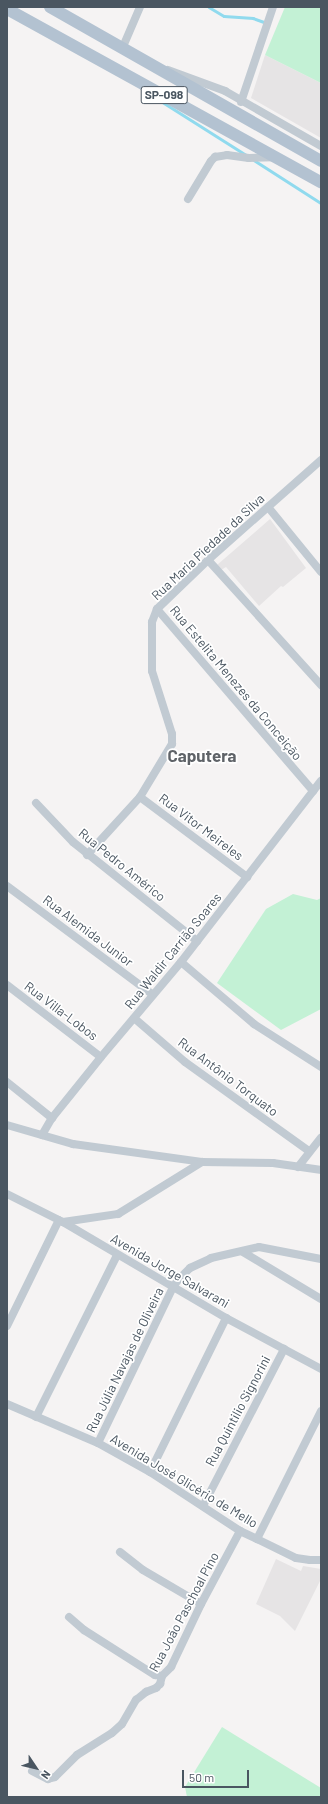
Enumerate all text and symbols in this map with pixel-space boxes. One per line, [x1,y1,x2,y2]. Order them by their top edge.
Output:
road number: SP-098 [140,85,188,105]
street label: Rua Maria Piedade da Silva [148,491,268,603]
street label: Rua Estelita Menezes da Conceição [167,602,305,764]
district label: Caputera [167,746,237,766]
street label: Rua Vitor Meireles [156,790,246,864]
street label: Rua Pedro Américo [75,825,169,905]
street label: Rua Waldir Carrião Soares [121,890,225,1012]
street label: Rua Alemida Junior [40,892,136,970]
street label: Rua Villa-Lobos [21,978,101,1044]
street label: Rua Antônio Torquato [175,1034,281,1120]
street label: Avenida Jorge Salvarani [108,1231,232,1311]
street label: Rua Júlia Navajas de Oliveira [83,1285,167,1435]
street label: Rua Quintilio Signorini [202,1353,274,1469]
street label: Avenida José Glicério de Mello [108,1431,260,1531]
street label: Rua João Paschoal Pino [146,1549,222,1675]
north arrow [16,1748,56,1788]
scale bar [184,1762,251,1788]
text: N [39,1768,54,1782]
text: 50 m [189,1770,214,1784]

